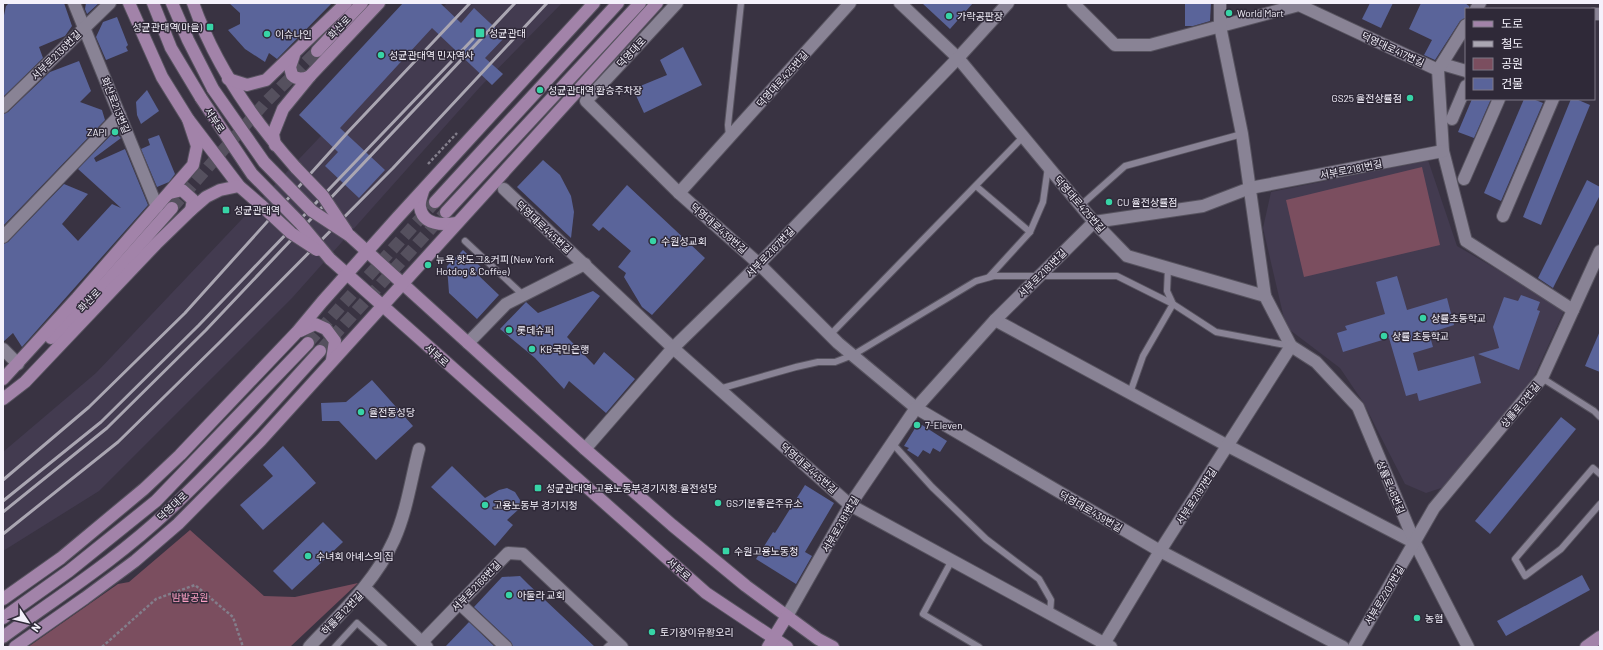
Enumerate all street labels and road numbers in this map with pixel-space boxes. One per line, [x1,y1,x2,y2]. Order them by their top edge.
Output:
street label: 화산로 [325,13,353,41]
street label: 서부로2136번길 [29,28,83,82]
street label: 덕영대로417번길 [1360,29,1426,69]
street label: 덕영대로 [614,34,648,70]
street label: 덕영대로425번길 [754,49,810,109]
street label: 화산로213번길 [99,75,133,135]
street label: 서부로 [202,105,228,135]
street label: 서부로2181번길 [1319,157,1383,181]
street label: 덕영대로425번길 [1052,173,1108,235]
street label: 덕영대로445번길 [514,198,574,256]
street label: 덕영대로439번길 [688,200,750,256]
street label: 서부로2167번길 [743,225,797,279]
street label: 서부로2181번길 [1015,246,1069,300]
street label: 화산로 [75,286,103,314]
street label: 서부로 [423,341,451,369]
street label: 상률로12번길 [1498,380,1542,430]
street label: 덕영대로445번길 [778,440,840,496]
street label: 상률로46번길 [1374,459,1408,515]
street label: 서부로2197번길 [1173,466,1219,526]
street label: 덕영대로439번길 [1057,488,1125,534]
street label: 덕영대로 [154,489,190,523]
street label: 서부로2181번길 [819,494,861,554]
street label: 서부로 [665,555,693,583]
street label: 서부로2168번길 [449,558,503,614]
street label: 서부로2207번길 [1362,563,1406,627]
street label: 하률로12번길 [319,589,365,637]

